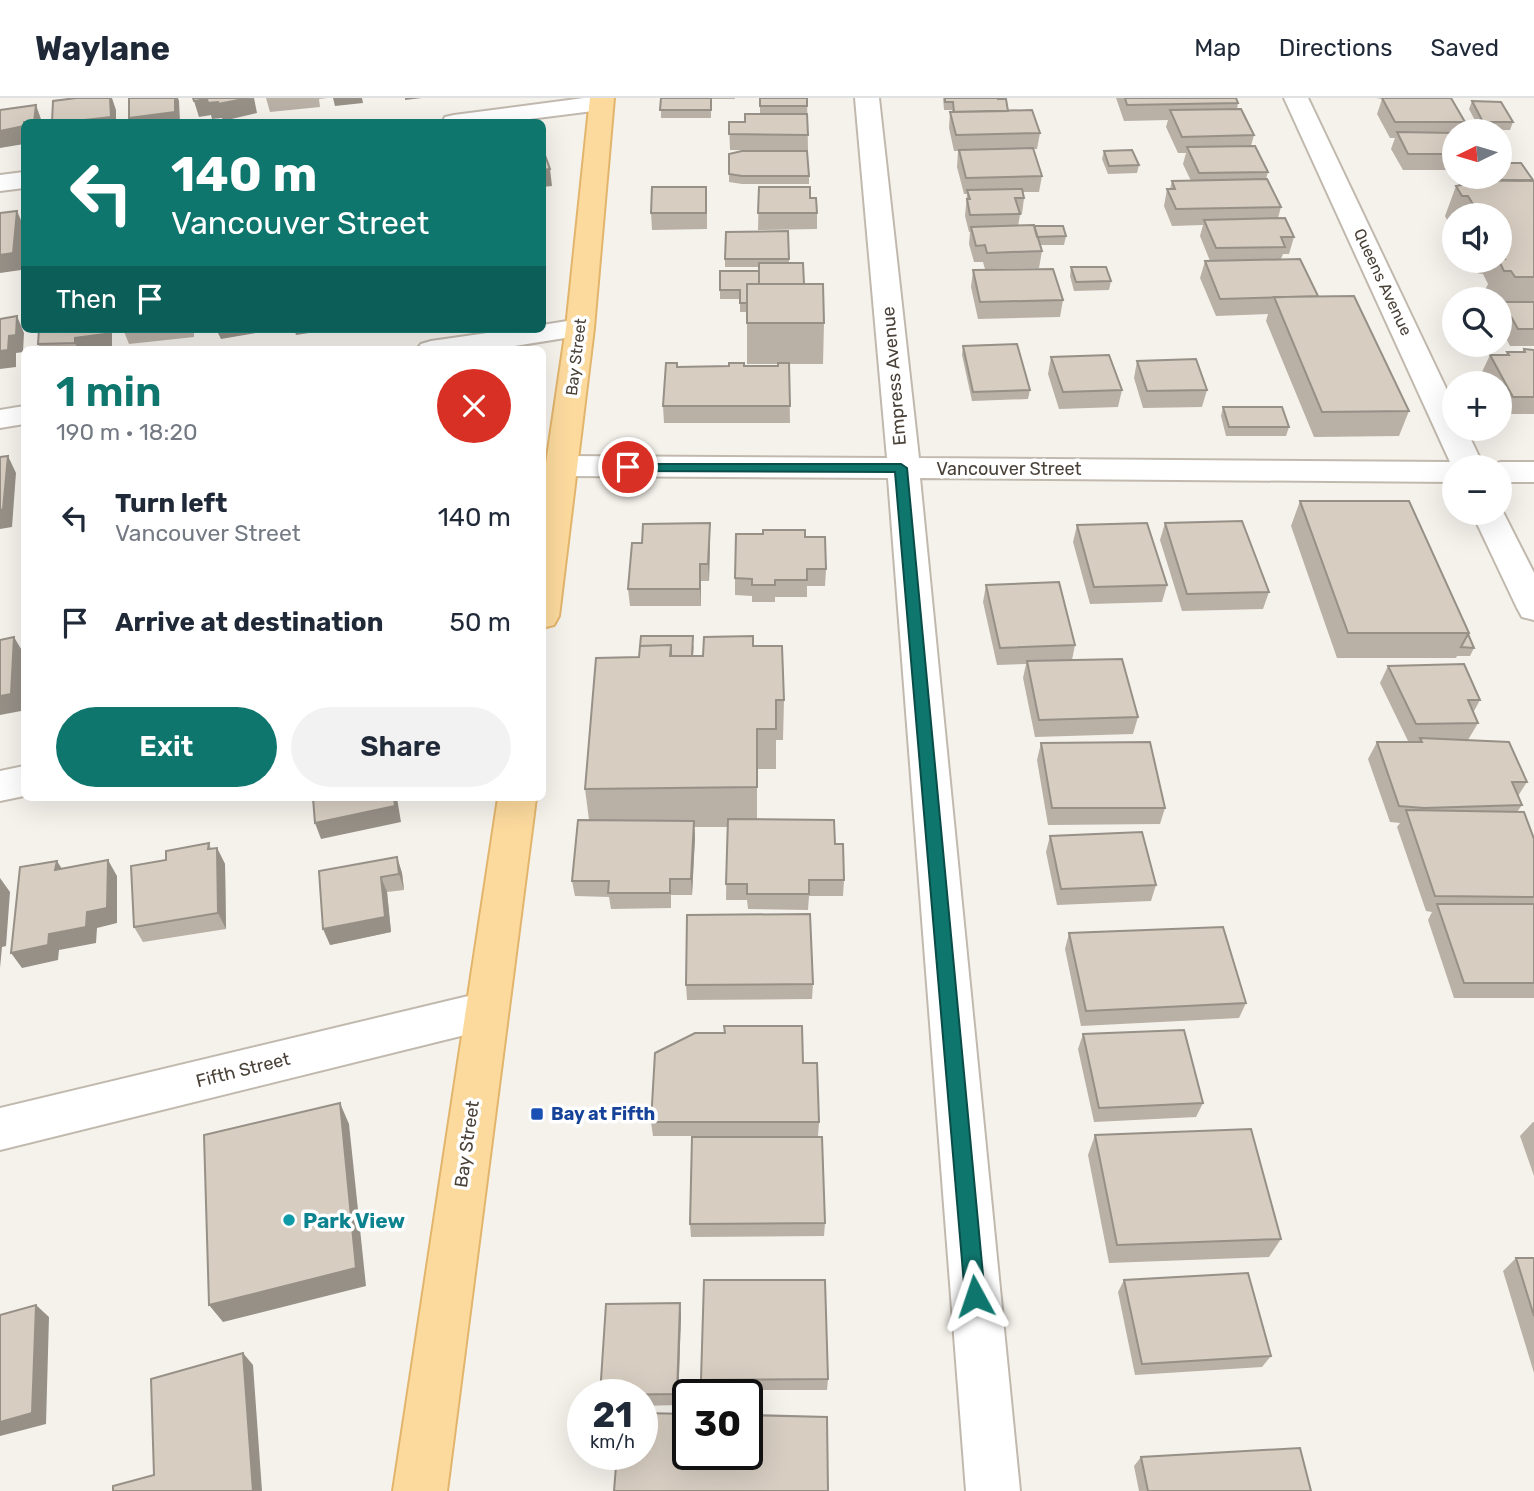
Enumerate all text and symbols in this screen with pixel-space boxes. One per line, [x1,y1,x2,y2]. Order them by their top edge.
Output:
text: Waylane [35,29,170,68]
text: Map [1194,34,1241,62]
text: Directions [1279,34,1392,62]
text: Saved [1430,34,1499,62]
north arrow [1442,119,1512,189]
map controls [1442,119,1512,525]
text: 140 m [171,145,317,203]
icon: left [56,147,147,238]
button: sound [1442,203,1512,273]
text: Vancouver Street [171,204,429,242]
street label: Queens Avenue [1350,226,1416,339]
icon: arrive [131,280,169,318]
text: Then [56,284,117,315]
button: search [1442,287,1512,357]
street label: Empress Avenue [877,305,911,447]
street label: Bay Street [562,317,590,397]
text: 1 min [56,367,162,417]
button: close [437,369,511,443]
button: + [1442,371,1512,441]
text: 190 m · 18:20 [56,418,198,446]
pin [598,437,658,497]
icon: arrive [609,448,647,486]
button: − [1442,455,1512,525]
street label: Vancouver Street [936,458,1082,480]
text: Turn left [115,488,227,519]
icon: left [56,499,94,537]
text: 140 m [438,502,511,533]
text: Vancouver Street [115,519,301,547]
icon: arrive [56,604,94,642]
text: Arrive at destination [115,607,383,638]
text: 50 m [450,607,511,638]
button: Exit [56,707,277,787]
button: Share [291,707,511,787]
street label: Fifth Street [194,1048,292,1092]
street label: Bay Street [450,1099,484,1189]
place label: Bay at Fifth [551,1103,655,1125]
marker: Bay at Fifth [529,1106,545,1122]
place label: Park View [303,1208,405,1233]
marker: Park View [281,1212,297,1228]
position arrow [938,1259,1012,1333]
speed limit sign: 30 [672,1379,763,1470]
text: 21 [592,1394,633,1436]
text: km/h [590,1431,635,1453]

